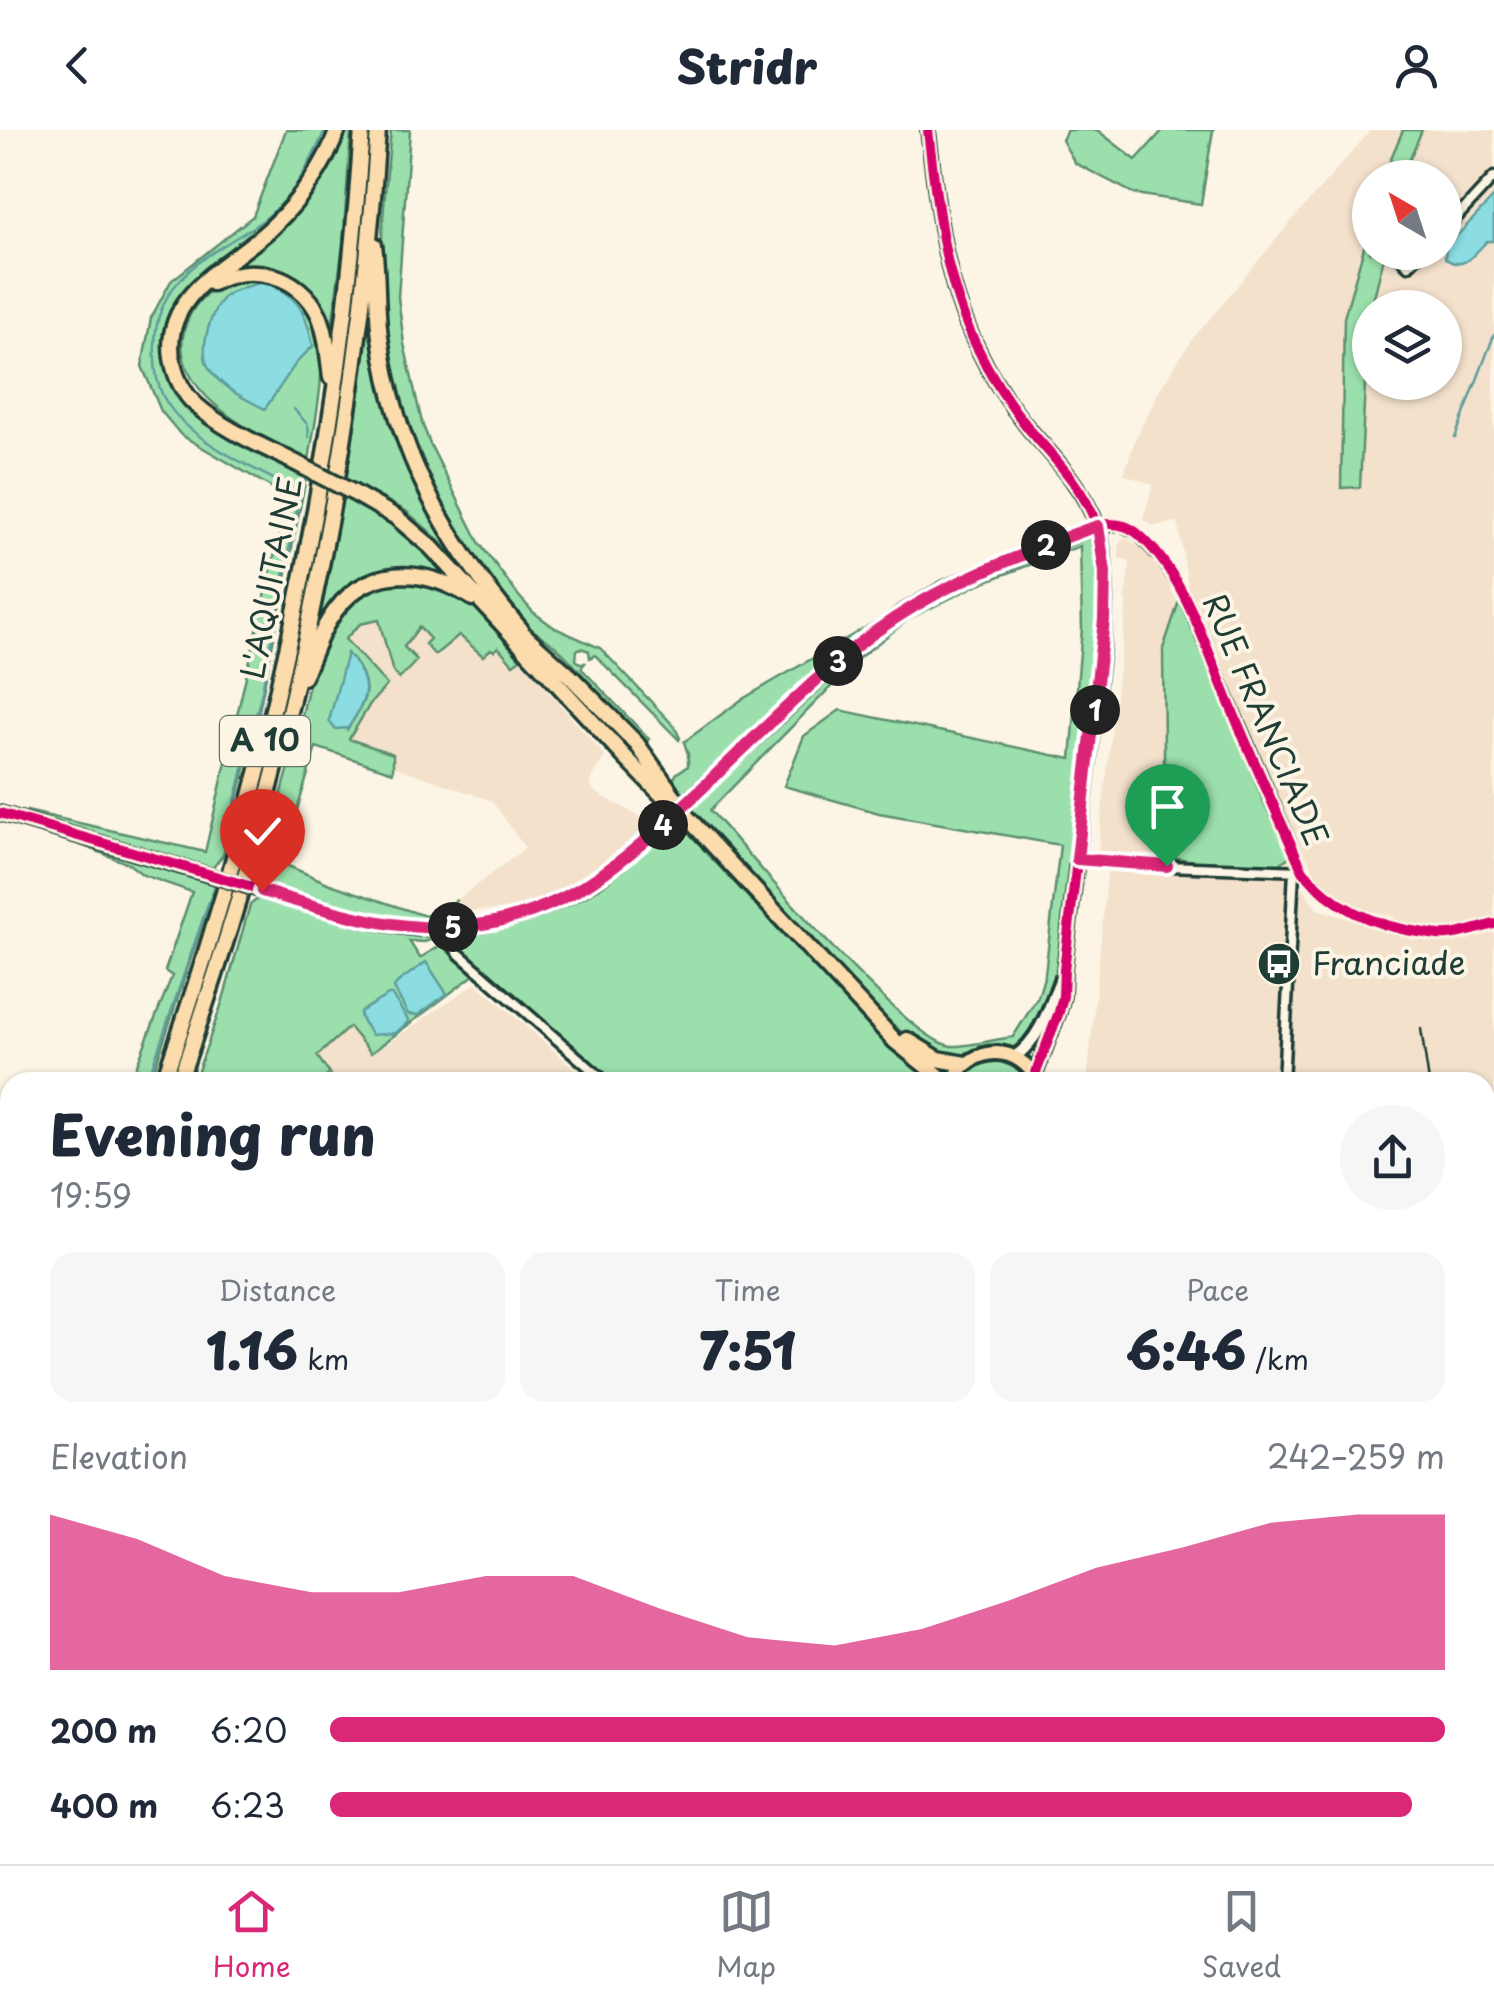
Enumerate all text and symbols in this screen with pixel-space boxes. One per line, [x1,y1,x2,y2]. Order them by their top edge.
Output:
text: Stridr [677,31,817,99]
icon: back [50,38,105,93]
icon: person [1389,38,1444,93]
north arrow [1352,160,1462,270]
map controls [1352,160,1462,400]
button: layers [1352,290,1462,400]
street label: L'AQUITAINE [227,472,313,683]
pin: 2 [1021,520,1071,570]
text: 2 [1036,523,1056,566]
street label: RUE FRANCIADE [1192,586,1342,853]
pin: 3 [813,636,863,686]
text: 3 [829,639,847,682]
pin: 1 [1070,685,1120,735]
text: 1 [1088,688,1102,731]
road number: A 10 [220,716,310,766]
pin [1125,764,1210,867]
icon: arrive [1140,779,1195,834]
pin [220,789,305,892]
pin: 4 [638,800,688,850]
text: 4 [653,803,673,846]
icon: check [235,804,290,859]
pin: 5 [428,902,478,952]
text: 5 [444,905,462,948]
place label: Franciade [1312,938,1466,986]
bus stop icon: Franciade [1256,941,1302,987]
text: Evening run [50,1092,376,1175]
button: share [1340,1105,1445,1210]
text: 19:59 [50,1171,132,1219]
text: Distance [219,1268,336,1311]
text: Time [714,1268,781,1311]
text: Pace [1186,1268,1249,1311]
text: 1.16 [206,1311,298,1387]
text: 7:51 [699,1311,796,1387]
text: 6:46 [1126,1311,1246,1387]
text: km [298,1337,349,1380]
text: /km [1246,1337,1309,1380]
text: Elevation [50,1432,188,1480]
text: 242–259 m [1267,1432,1445,1480]
text: 200 m [50,1706,157,1754]
text: 6:20 [210,1706,287,1754]
text: 400 m [50,1781,158,1829]
text: 6:23 [210,1781,285,1829]
tab: Home [213,1884,291,1987]
tab: Map [716,1884,776,1987]
tab: Saved [1202,1884,1281,1987]

